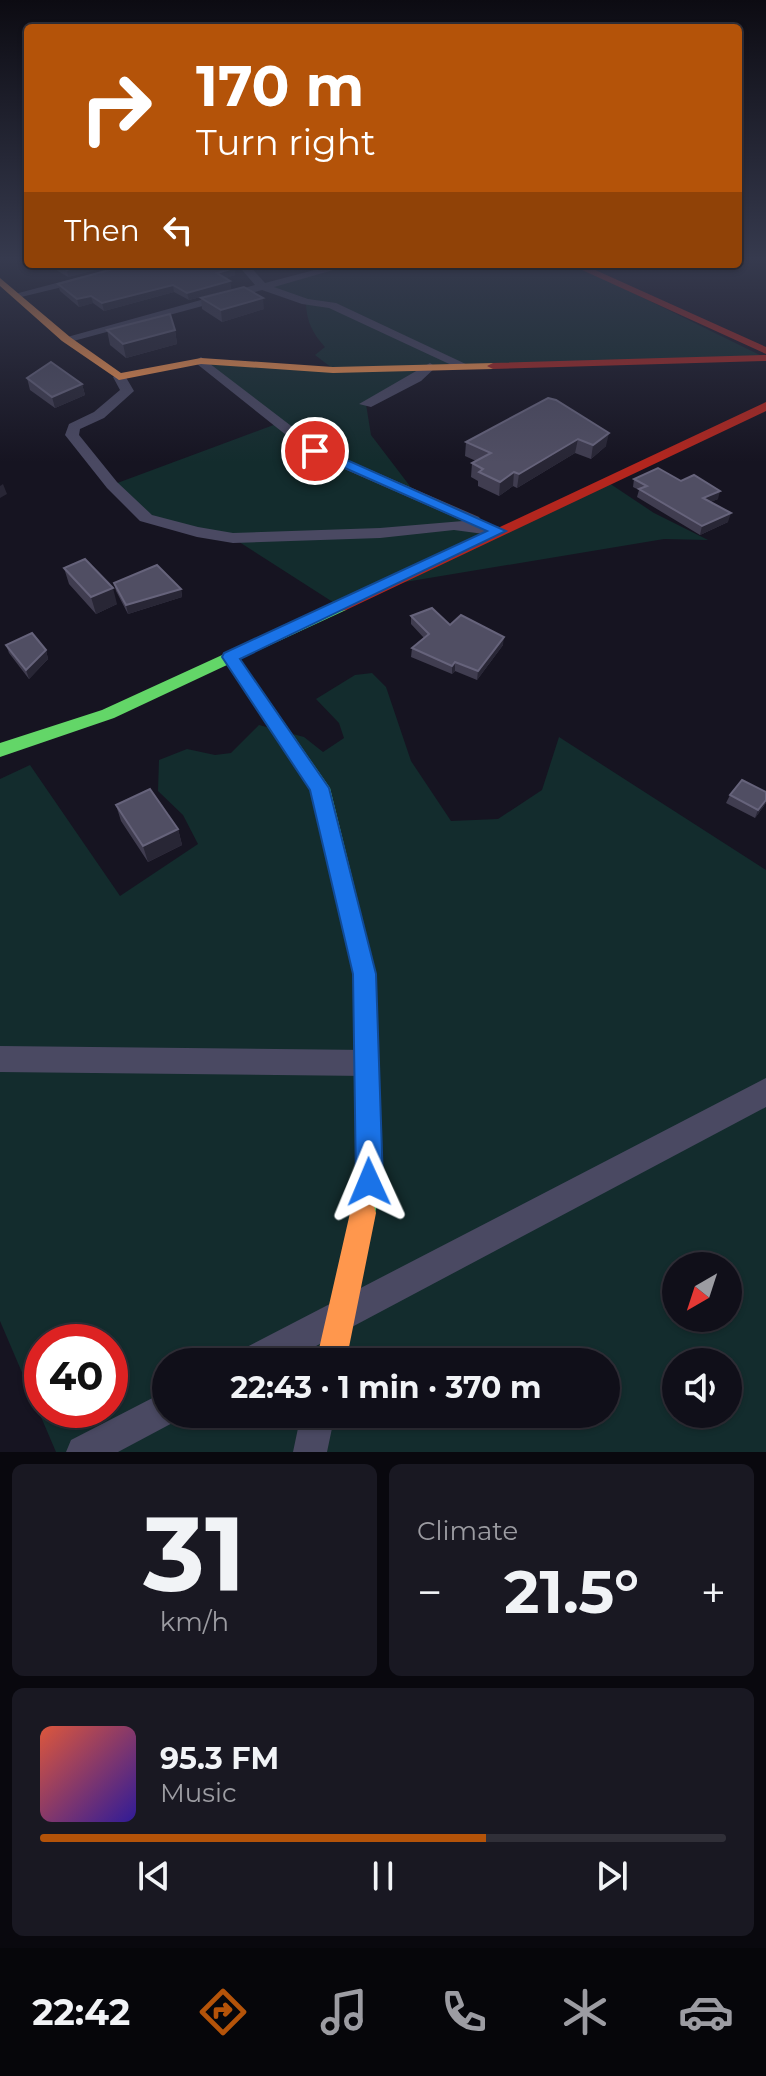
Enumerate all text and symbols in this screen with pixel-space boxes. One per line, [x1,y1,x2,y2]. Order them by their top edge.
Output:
text: 170 m [196,52,364,120]
icon: right [64,56,168,160]
text: Turn right [196,120,376,164]
icon: left [156,208,200,252]
text: Then [64,212,140,249]
pin [281,417,349,485]
icon: arrive [293,429,337,473]
position arrow [327,1140,411,1224]
north arrow [662,1252,742,1332]
map controls [662,1252,742,1428]
speed limit sign: 40 [24,1324,128,1428]
button: sound [662,1348,742,1428]
text: 22:43 · 1 min · 370 m [231,1369,541,1406]
text: 31 [143,1490,246,1617]
text: Climate [417,1515,518,1547]
text: 21.5° [504,1555,639,1628]
text: − [417,1565,442,1619]
text: + [701,1565,726,1619]
text: km/h [160,1606,229,1638]
text: 95.3 FM [160,1740,279,1777]
text: Music [160,1777,237,1809]
icon: previous [132,1854,176,1898]
icon: pause [361,1854,405,1898]
icon: next [590,1854,634,1898]
icon: directions [195,1984,251,2040]
icon: music [316,1984,372,2040]
icon: phone [436,1984,492,2040]
icon: climate [557,1984,613,2040]
icon: car [678,1984,734,2040]
text: 22:42 [32,1990,130,2034]

